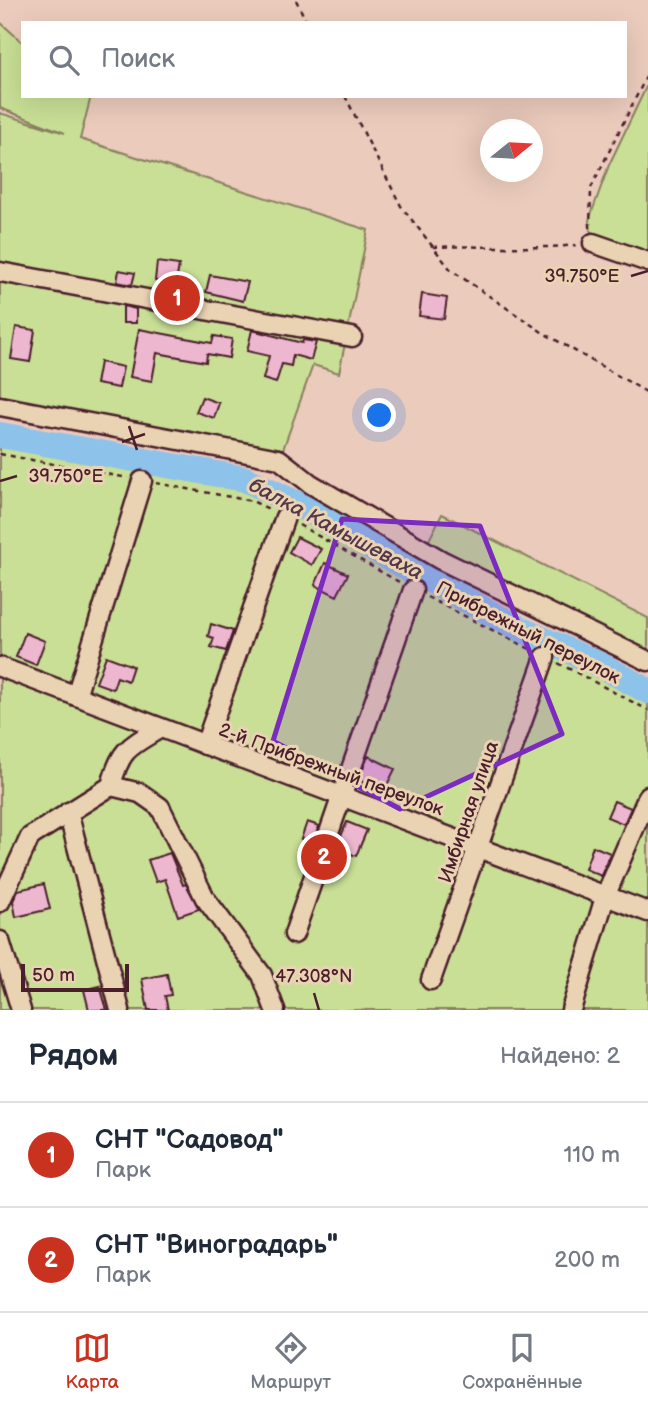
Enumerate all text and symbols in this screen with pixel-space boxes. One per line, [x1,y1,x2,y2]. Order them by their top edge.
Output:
search box [21,21,627,98]
icon: search [45,41,83,79]
text: Поиск [101,44,175,75]
north arrow [480,119,543,182]
text: 39.750°E [545,266,620,287]
pin: 1 [154,272,200,324]
your location [362,398,396,432]
text: 39.750°E [29,466,104,487]
water label: балка Камышеваха [245,473,427,585]
street label: Прибрежный переулок [432,577,624,689]
street label: 2-й Прибрежный переулок [215,719,447,821]
street label: Имбирная улица [434,738,504,886]
pin: 2 [301,831,347,883]
scale bar [21,961,130,993]
text: 50 m [32,964,75,987]
text: 47.308°N [275,966,353,987]
text: Рядом [28,1038,118,1074]
text: Найдено: 2 [500,1042,620,1070]
text: СНТ "Садовод" [95,1125,284,1156]
text: 1 [46,1141,56,1169]
text: 110 m [563,1141,620,1169]
text: Парк [95,1156,151,1184]
text: СНТ "Виноградарь" [95,1230,338,1261]
text: 2 [44,1246,58,1274]
text: 200 m [554,1246,620,1274]
text: Парк [95,1261,151,1289]
tab: Карта [66,1329,119,1394]
tab: Маршрут [250,1329,331,1394]
tab: Сохранённые [462,1329,582,1394]

